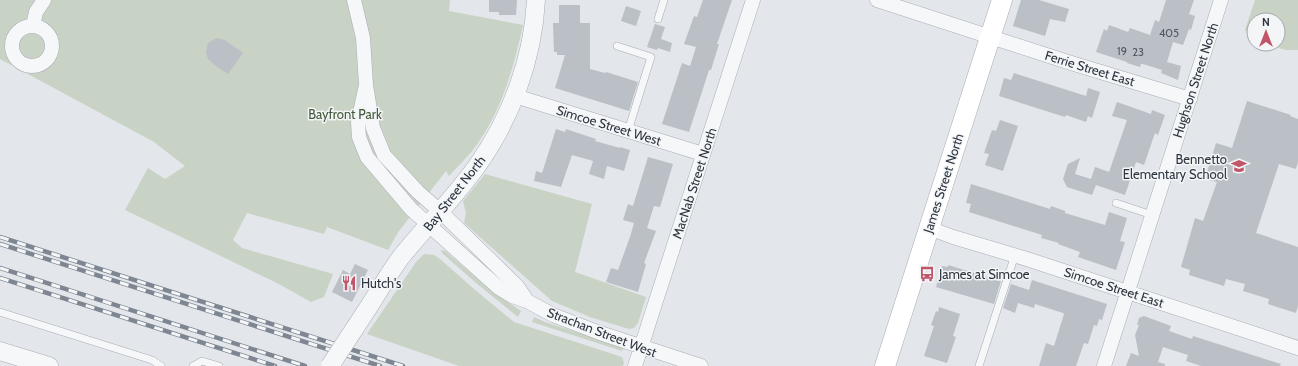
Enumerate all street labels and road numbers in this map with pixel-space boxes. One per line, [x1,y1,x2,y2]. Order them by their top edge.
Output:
street label: Hughson Street North [1169,20,1221,140]
street label: Ferrie Street East [1043,47,1137,89]
street label: Simcoe Street West [555,101,664,149]
street label: MacNab Street North [668,125,720,241]
street label: James Street North [919,131,967,236]
street label: Bay Street North [420,152,488,234]
street label: Simcoe Street East [1062,263,1166,311]
street label: Strachan Street West [545,304,660,360]

